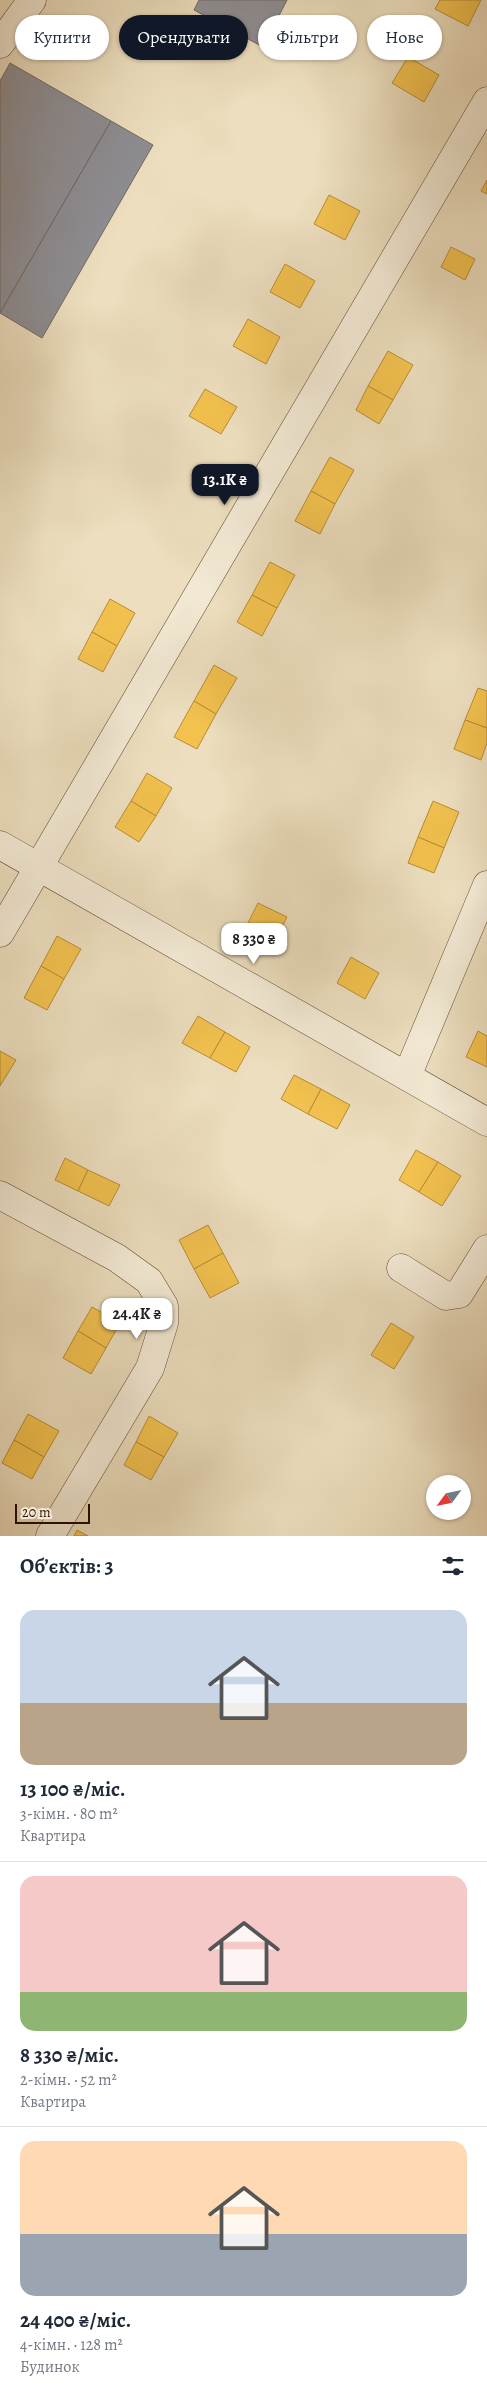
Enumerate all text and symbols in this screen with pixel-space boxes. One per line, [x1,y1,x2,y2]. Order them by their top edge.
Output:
chip: Купити [15,15,109,60]
chip: Орендувати [119,15,248,60]
chip: Фільтри [258,15,357,60]
chip: Нове [367,15,442,60]
pin: 13.1K ₴ [179,464,271,506]
text: 13.1K ₴ [203,469,247,491]
pin: 8 330 ₴ [208,922,300,965]
text: 8 330 ₴ [232,928,276,950]
pin: 24.4K ₴ [91,1298,183,1340]
text: 24.4K ₴ [112,1303,162,1325]
north arrow [426,1475,471,1520]
map controls [426,1475,471,1520]
scale bar [15,1501,90,1524]
text: 20 m [22,1503,51,1522]
text: Об’єктів: 3 [20,1552,114,1580]
icon: filters [439,1552,467,1580]
icon: home [199,1643,289,1733]
text: 13 100 ₴/міс. [20,1775,125,1803]
text: 3-кімн. · 80 m² [20,1803,118,1825]
text: Квартира [20,1825,86,1847]
icon: home [199,1908,289,1998]
text: 8 330 ₴/міс. [20,2041,119,2069]
text: 2-кімн. · 52 m² [20,2069,117,2091]
text: Квартира [20,2091,86,2113]
icon: home [199,2173,289,2263]
text: 24 400 ₴/міс. [20,2306,131,2334]
text: 4-кімн. · 128 m² [20,2334,123,2356]
text: Будинок [20,2356,80,2378]

